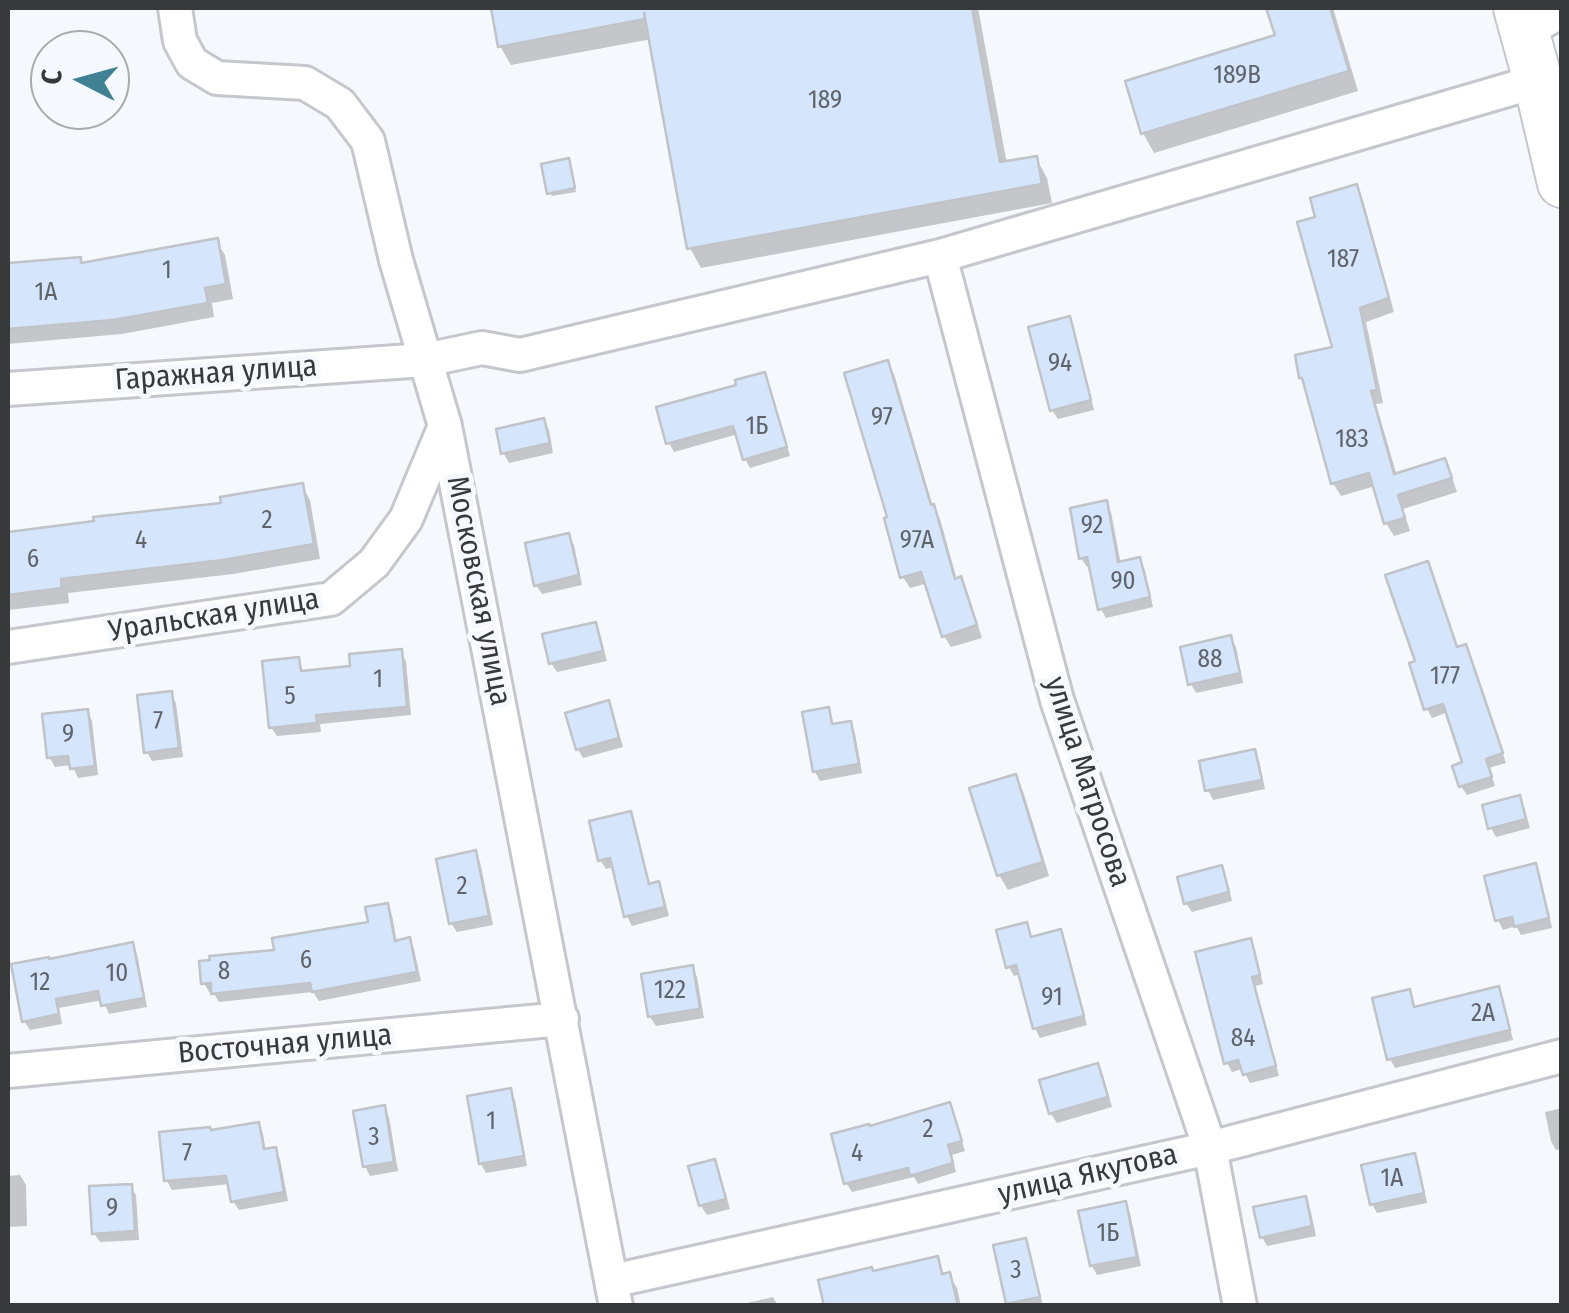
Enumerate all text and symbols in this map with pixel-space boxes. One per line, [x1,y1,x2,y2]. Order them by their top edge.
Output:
north arrow [30,30,130,130]
house number: 189В [1213,61,1261,91]
text: С [34,68,69,86]
house number: 189 [808,86,842,116]
house number: 187 [1327,245,1359,275]
house number: 1 [162,256,172,286]
house number: 1А [35,278,57,308]
street label: Гаражная улица [114,349,318,399]
house number: 94 [1048,349,1072,379]
house number: 97 [871,403,893,433]
house number: 1Б [746,412,768,442]
house number: 183 [1335,425,1369,455]
street label: Московская улица [438,473,518,709]
house number: 2 [261,506,273,536]
house number: 92 [1081,511,1103,541]
house number: 4 [135,526,147,556]
house number: 97А [900,526,934,556]
house number: 6 [27,545,39,575]
house number: 90 [1110,567,1136,597]
street label: Уральская улица [106,582,322,650]
house number: 88 [1198,645,1222,675]
house number: 177 [1430,662,1460,692]
house number: 1 [373,665,383,695]
street label: улица Матросова [1036,672,1138,892]
house number: 5 [284,682,296,712]
house number: 7 [153,707,163,737]
house number: 9 [62,720,74,750]
house number: 2 [456,872,468,902]
house number: 6 [300,946,312,976]
house number: 8 [218,957,230,987]
house number: 10 [106,959,128,989]
house number: 12 [30,968,50,998]
house number: 122 [654,976,686,1006]
house number: 91 [1041,983,1063,1013]
house number: 2А [1471,999,1495,1029]
street label: Восточная улица [176,1018,394,1072]
house number: 84 [1231,1024,1255,1054]
house number: 1 [486,1107,496,1137]
house number: 2 [922,1115,934,1145]
house number: 3 [368,1123,380,1153]
street label: улица Якутова [995,1137,1181,1213]
house number: 7 [182,1139,192,1169]
house number: 4 [851,1139,863,1169]
house number: 1А [1381,1164,1403,1194]
house number: 9 [106,1194,118,1224]
house number: 1Б [1097,1219,1119,1249]
house number: 3 [1010,1256,1022,1286]

